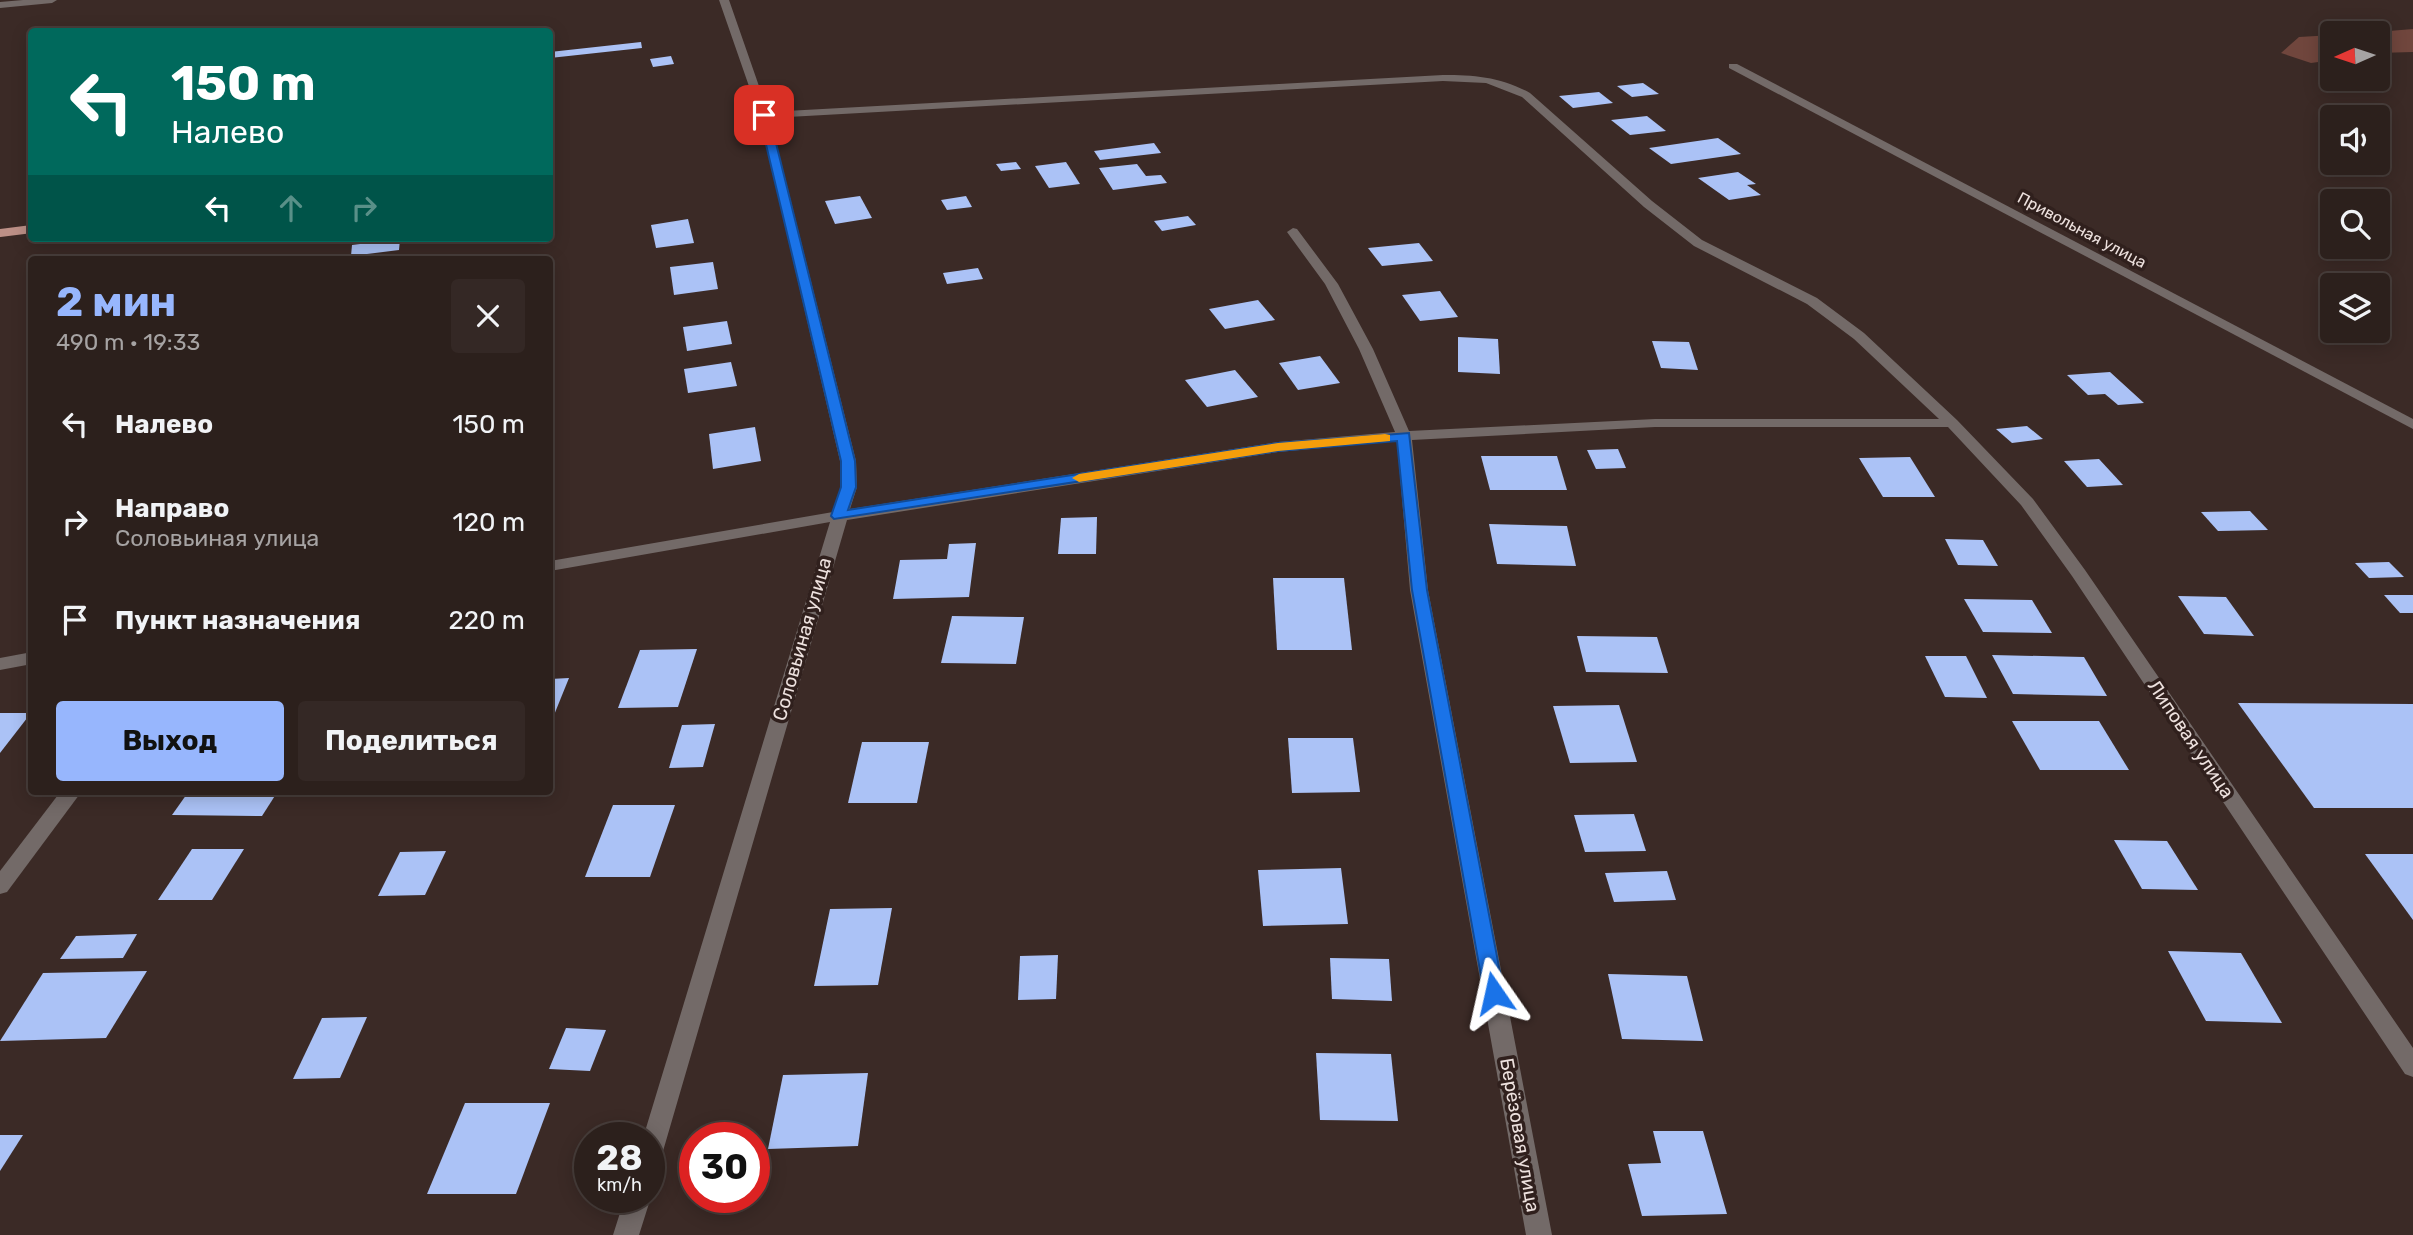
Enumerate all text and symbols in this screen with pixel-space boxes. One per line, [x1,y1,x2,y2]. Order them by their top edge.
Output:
north arrow [2320,21,2390,91]
map controls [2320,21,2390,343]
text: 150 m [171,54,316,112]
icon: left [56,56,147,147]
pin [734,85,794,145]
icon: arrive [745,96,783,134]
button: sound [2320,105,2390,175]
text: Налево [171,113,284,151]
street label: Привольная улица [2014,188,2150,272]
icon: left [199,189,237,227]
icon: ahead [272,189,310,227]
icon: right [345,189,383,227]
button: search [2320,189,2390,259]
button: layers [2320,273,2390,343]
text: 2 мин [56,277,176,327]
button: close [451,279,525,353]
text: 490 m · 19:33 [56,328,200,356]
icon: left [56,405,94,443]
text: Налево [115,409,213,440]
text: 150 m [452,409,525,440]
text: Направо [115,493,229,524]
icon: right [56,503,94,541]
text: 120 m [453,507,525,538]
text: Соловьиная улица [115,524,319,552]
street label: Соловьиная улица [768,555,836,723]
icon: arrive [56,601,94,639]
text: Пункт назначения [115,605,360,636]
text: 220 m [448,605,525,636]
street label: Липовая улица [2143,675,2239,803]
button: Выход [56,701,284,781]
button: Поделиться [298,701,525,781]
position arrow [1457,956,1531,1030]
street label: Берёзовая улица [1495,1056,1545,1214]
speed limit sign: 30 [679,1122,770,1213]
text: 28 [596,1137,643,1179]
text: km/h [597,1174,642,1196]

